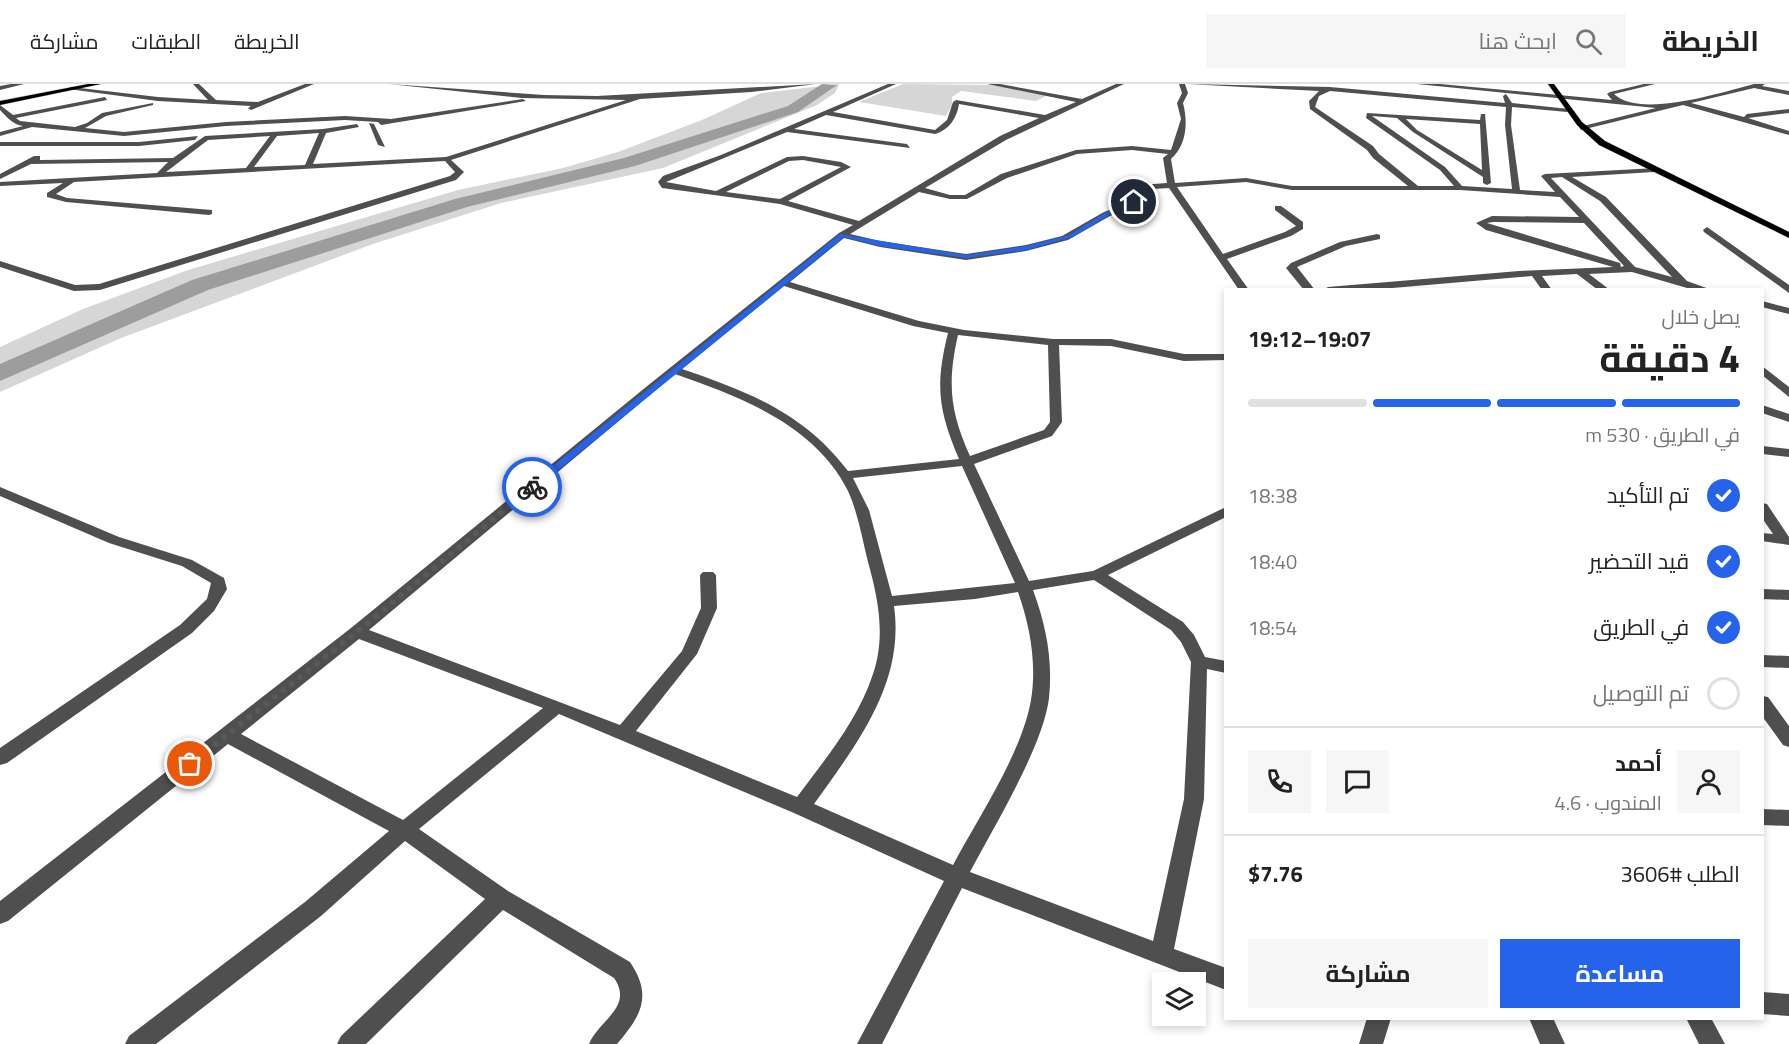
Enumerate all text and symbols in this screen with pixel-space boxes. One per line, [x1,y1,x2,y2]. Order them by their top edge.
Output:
search box [1206,14,1626,68]
text: الخريطة [1662,19,1759,62]
text: ابحث هنا [1479,24,1557,58]
text: مشاركة [30,25,99,57]
text: الطبقات [132,25,201,57]
text: الخريطة [234,25,300,57]
icon: search [1572,25,1605,58]
pin [1108,176,1159,227]
icon: home [1117,185,1150,218]
text: يصل خلال [1661,301,1740,332]
text: 19:07–19:12 [1248,322,1371,356]
text: 4 دقيقة [1599,328,1740,387]
text: في الطريق · 530 m [1585,419,1740,450]
courier [502,457,562,517]
icon: bike [516,471,549,504]
text: تم التأكيد [1607,478,1689,512]
icon: check [1707,479,1740,512]
text: 18:38 [1248,480,1297,511]
text: قيد التحضير [1589,544,1689,578]
icon: check [1707,545,1740,578]
text: 18:40 [1248,546,1297,577]
text: في الطريق [1593,610,1689,644]
icon: check [1707,611,1740,644]
text: 18:54 [1248,612,1297,643]
text: تم التوصيل [1593,676,1689,710]
pin [164,738,215,789]
text: أحمد [1615,746,1662,780]
icon: bag [173,747,206,780]
button: phone [1248,750,1311,813]
button: chat [1326,750,1389,813]
button: person [1677,750,1740,813]
text: المندوب · 4.6 [1554,787,1662,818]
text: $7.76 [1248,857,1303,891]
text: الطلب #3606 [1620,857,1740,891]
button: مشاركة [1248,939,1488,1008]
button: مساعدة [1500,939,1740,1008]
map controls [1152,972,1206,1026]
button: layers [1152,972,1206,1026]

